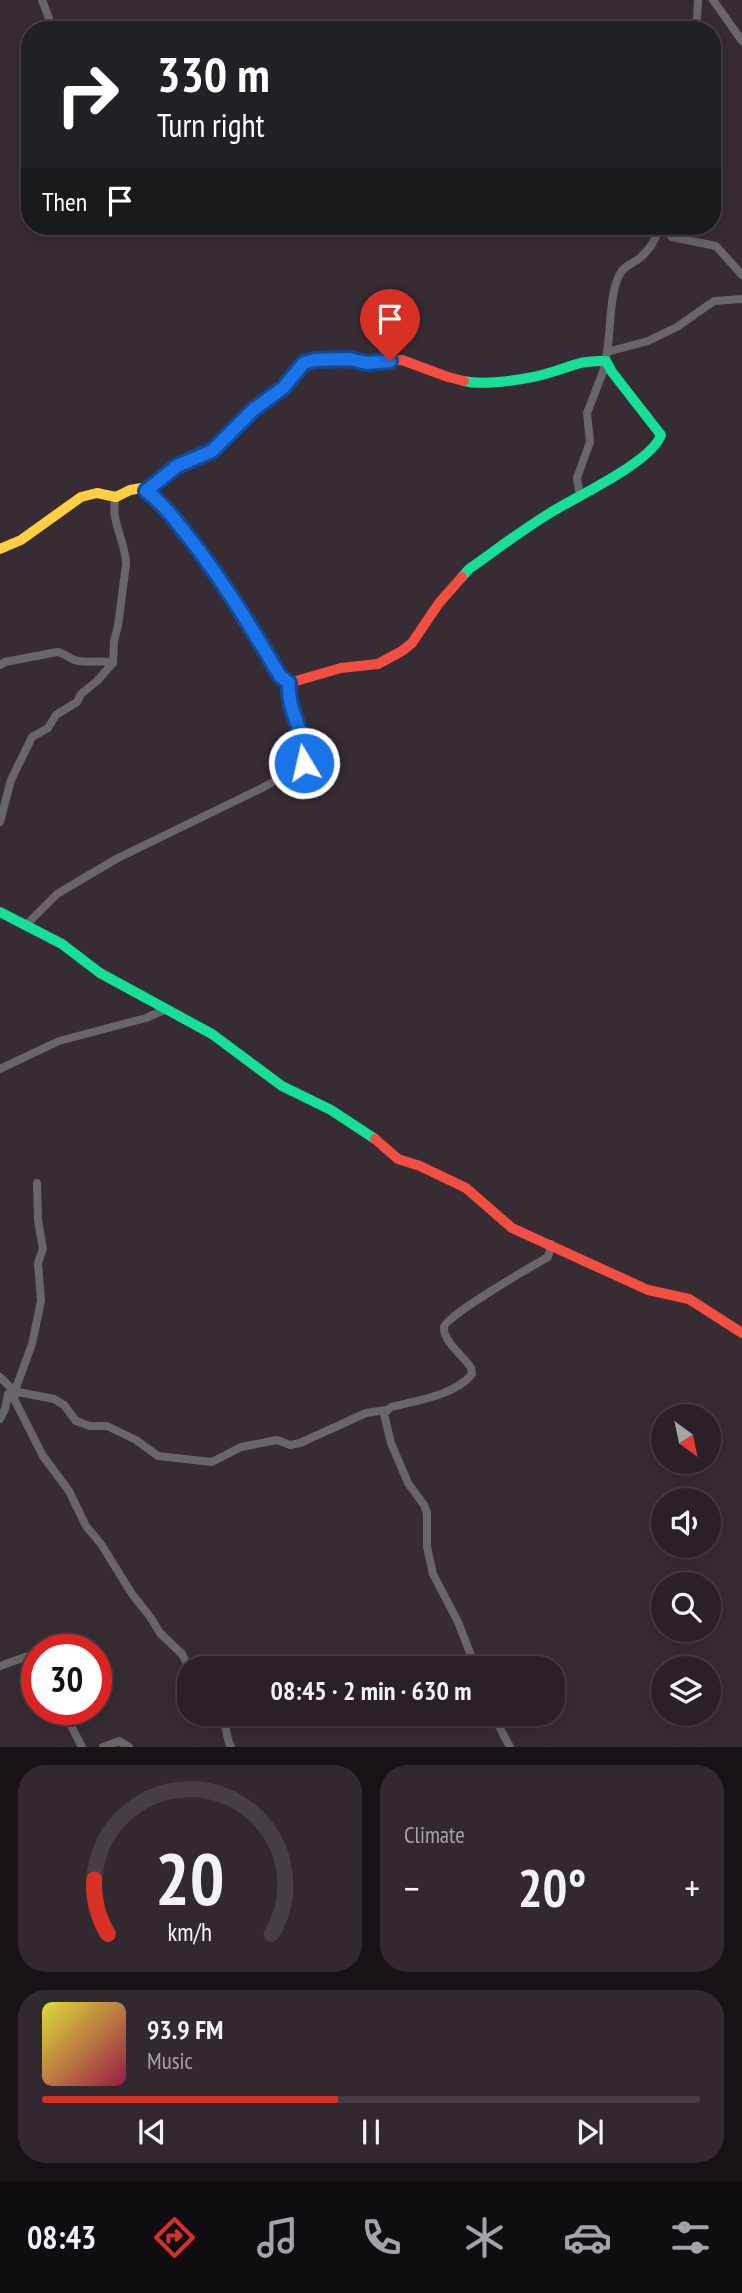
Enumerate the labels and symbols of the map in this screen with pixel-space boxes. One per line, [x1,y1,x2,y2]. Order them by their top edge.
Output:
pin [360,289,420,361]
position arrow [267,726,341,800]
north arrow [651,1404,721,1474]
speed limit sign: 30 [21,1634,112,1725]

